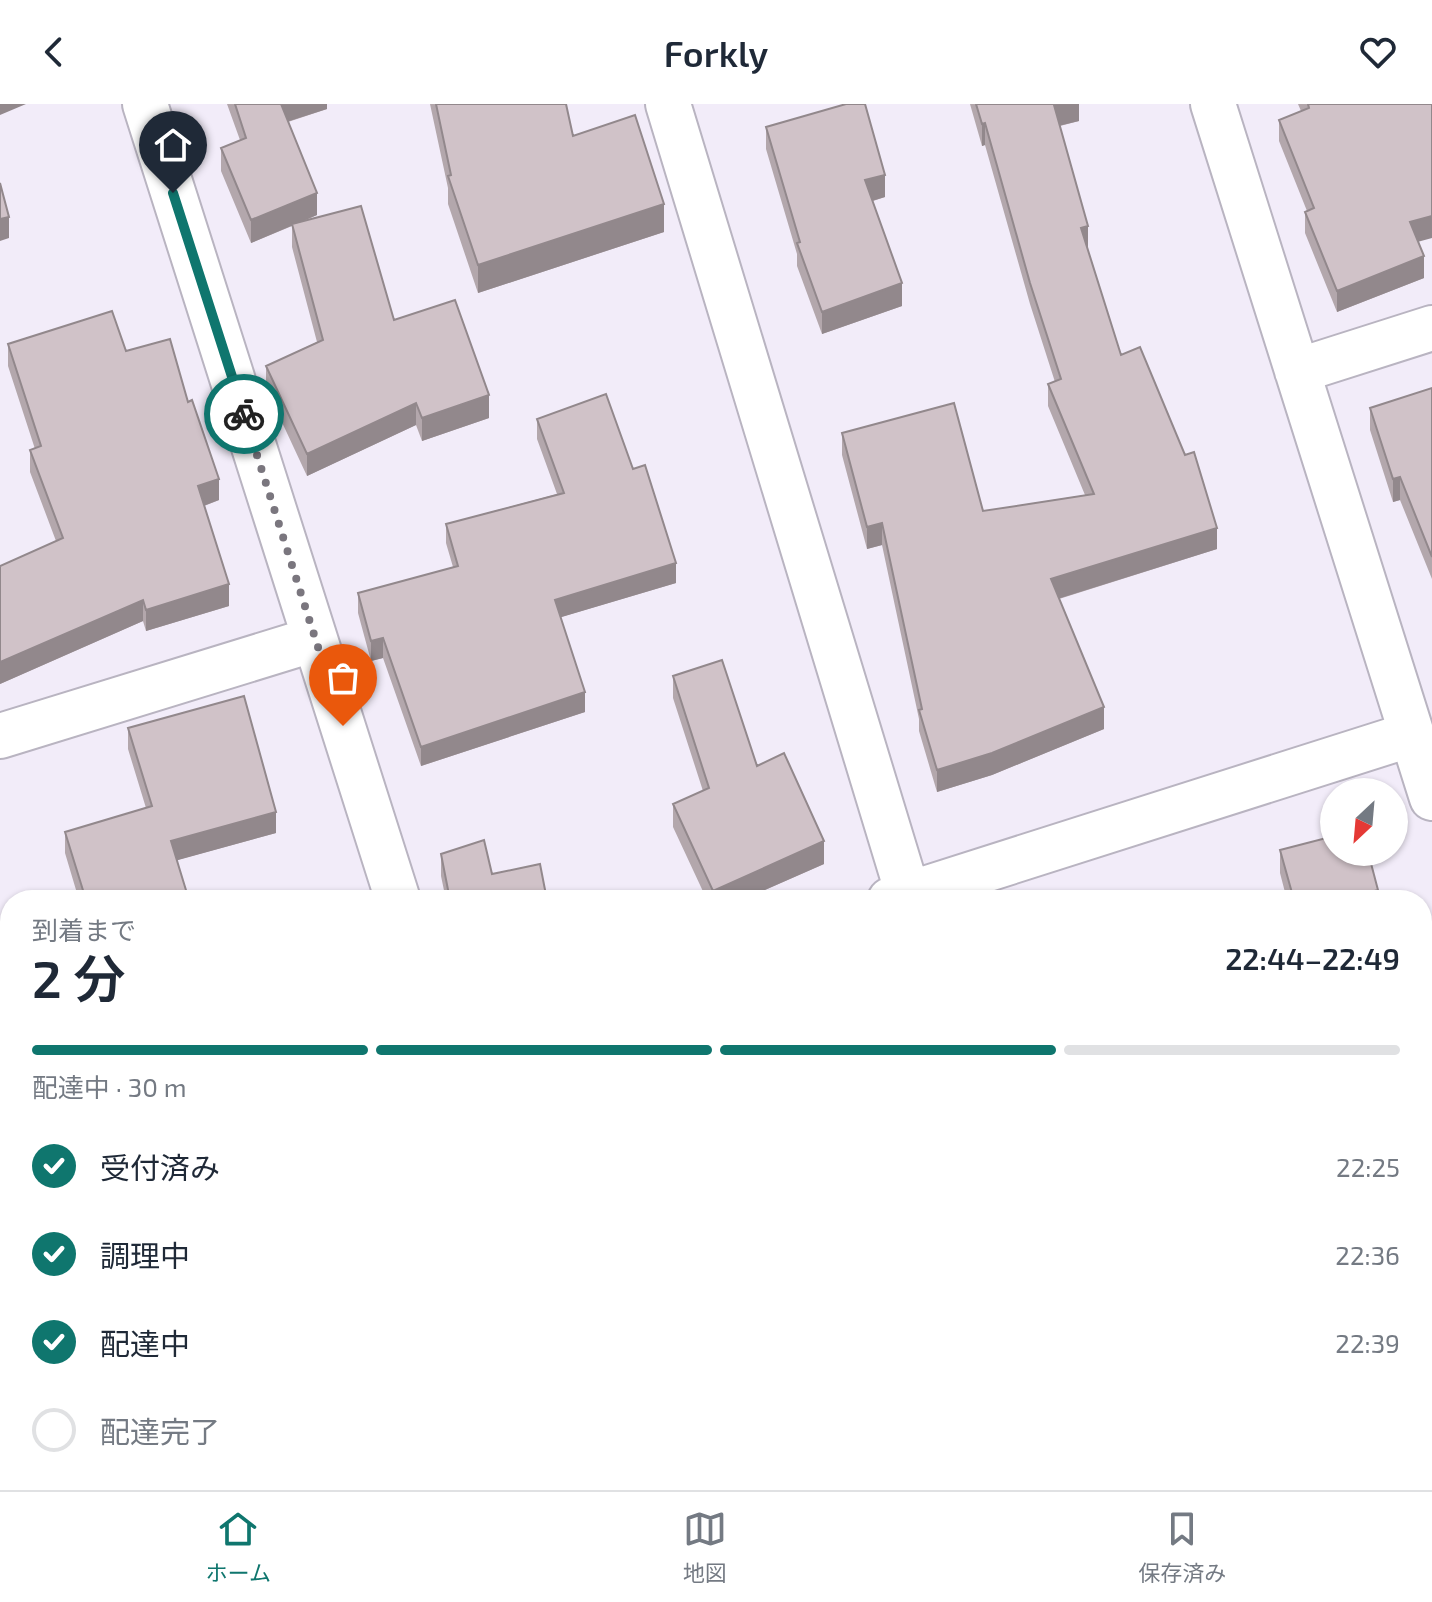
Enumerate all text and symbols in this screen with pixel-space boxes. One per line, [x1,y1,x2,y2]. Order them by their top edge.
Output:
icon: back [32,30,76,74]
icon: heart [1356,30,1400,74]
text: Forkly [664,31,768,74]
pin [139,111,207,193]
icon: home [151,123,195,167]
courier [204,374,284,454]
icon: bike [222,392,266,436]
pin [309,644,377,726]
icon: bag [321,656,365,700]
north arrow [1320,778,1408,866]
map controls [1320,778,1408,866]
text: 到着まで [32,914,136,945]
text: 22:44–22:49 [1225,940,1400,976]
text: 2 分 [32,946,125,1008]
text: 配達中 · 30 m [32,1071,186,1102]
icon: check [32,1144,76,1188]
text: 受付済み [100,1149,220,1185]
text: 22:25 [1336,1151,1400,1182]
icon: check [32,1232,76,1276]
text: 調理中 [100,1237,190,1273]
text: 22:36 [1335,1239,1400,1270]
icon: check [32,1320,76,1364]
text: 配達中 [100,1325,190,1361]
text: 22:39 [1335,1327,1400,1358]
text: 配達完了 [100,1413,220,1449]
tab: ホーム [206,1507,271,1587]
tab: 地図 [683,1507,727,1587]
tab: 保存済み [1138,1507,1226,1587]

